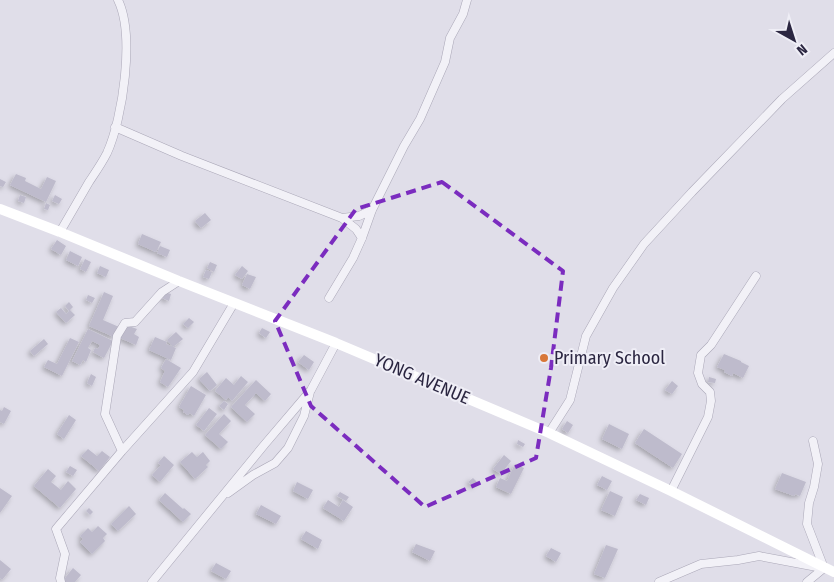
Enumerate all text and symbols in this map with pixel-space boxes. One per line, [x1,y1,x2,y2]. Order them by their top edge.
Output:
north arrow [769,15,819,65]
text: N [793,40,810,59]
place label: Primary School [554,347,665,369]
street label: YONG AVENUE [371,349,473,409]
marker: Primary School [538,352,550,364]

